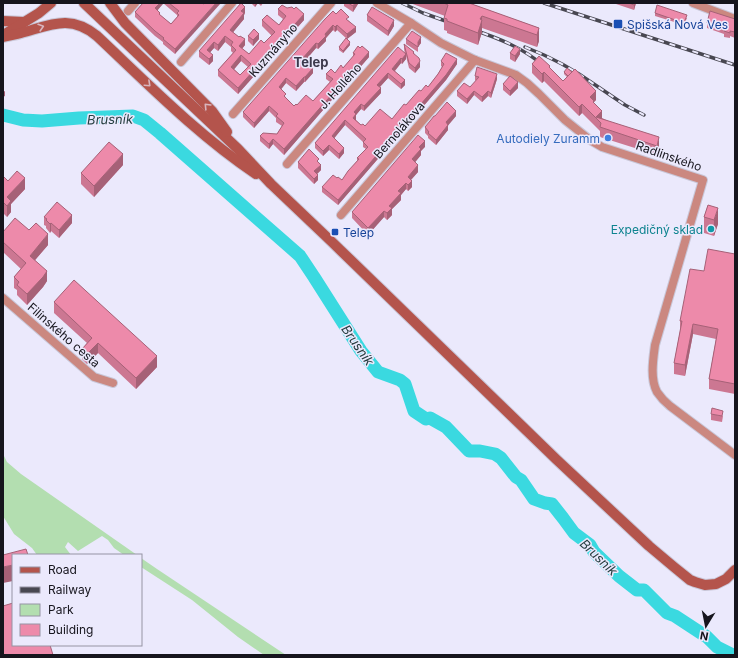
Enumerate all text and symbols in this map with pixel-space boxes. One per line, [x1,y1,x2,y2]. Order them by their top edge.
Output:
place label: Spišská Nová Ves [627,17,728,32]
marker: Spišská Nová Ves [612,18,624,30]
street label: Kuzmányho [245,20,301,80]
one-way arrow [37,23,44,32]
district label: Telep [294,54,328,70]
street label: J. Hollého [316,60,364,112]
one-way arrow [143,79,151,86]
street label: Bernolákova [370,99,428,161]
one-way arrow [204,103,212,111]
water label: Brusník [87,111,134,127]
place label: Autodiely Zuramm [496,131,600,146]
marker: Autodiely Zuramm [603,133,613,143]
street label: Radlinského [634,138,704,174]
place label: Expedičný sklad [611,222,703,237]
marker: Expedičný sklad [706,224,716,234]
place label: Telep [343,225,374,240]
marker: Telep [330,227,340,237]
street label: Filinského cesta [25,299,103,371]
water label: Brusník [338,322,378,369]
water label: Brusník [577,535,622,579]
legend [12,554,142,646]
text: Road [48,562,77,577]
text: Railway [48,582,92,597]
text: Park [48,602,74,617]
north arrow [686,606,726,646]
text: Building [48,622,93,637]
text: N [699,628,710,643]

